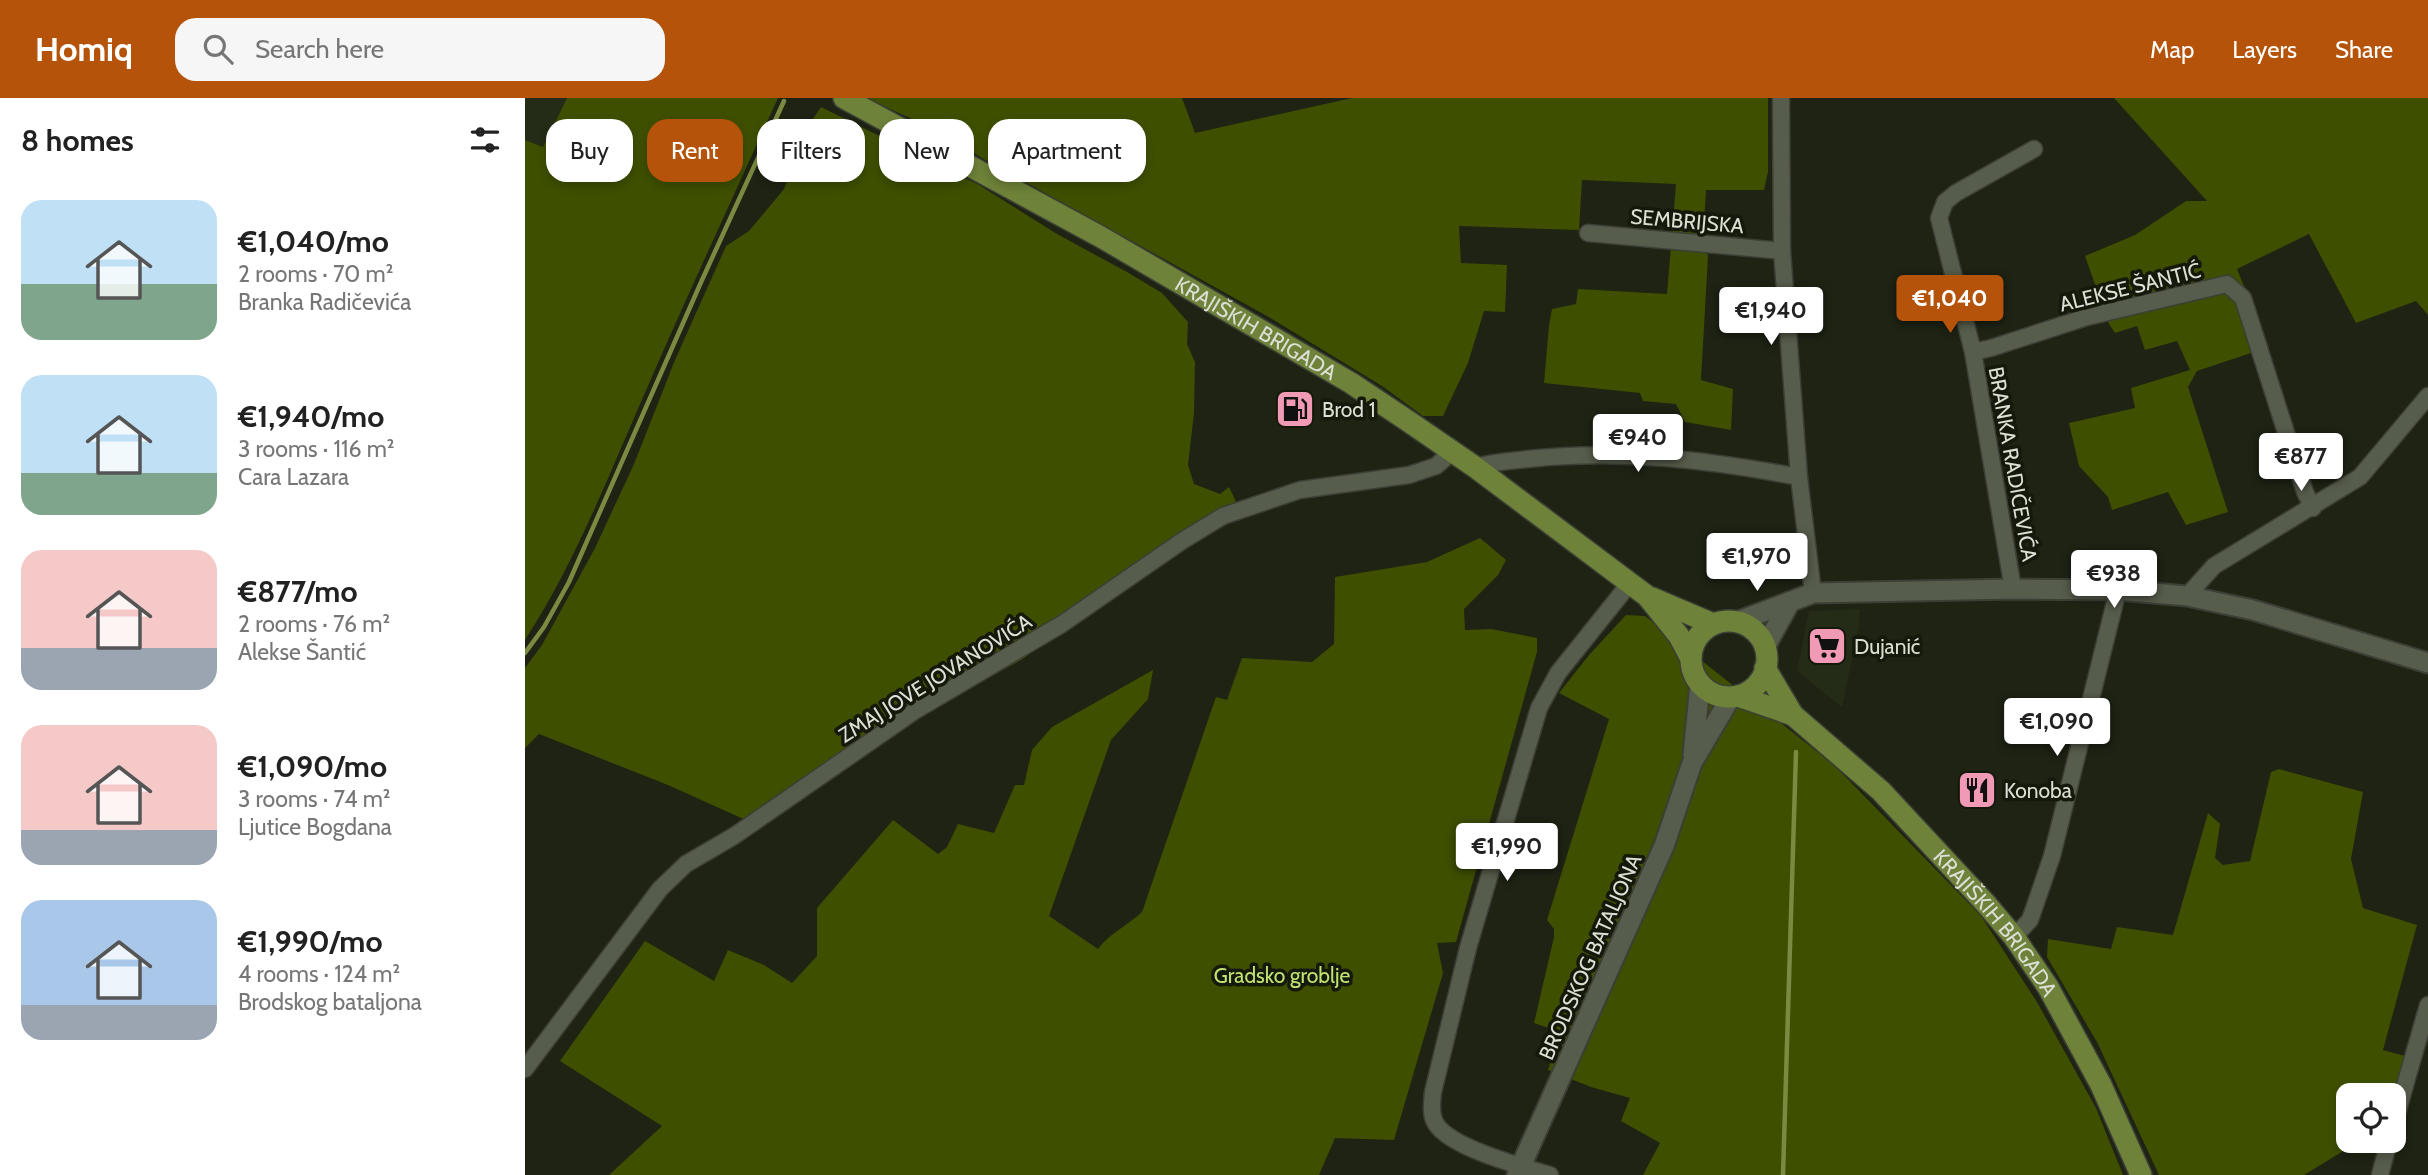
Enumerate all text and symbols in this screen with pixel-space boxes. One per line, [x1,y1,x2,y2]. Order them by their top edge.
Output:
search box [175,18,665,81]
text: Homiq [35,29,133,69]
icon: search [199,30,237,68]
text: Search here [255,33,384,65]
text: Map [2150,35,2194,64]
text: Layers [2232,35,2297,64]
text: Share [2335,35,2393,64]
chip: Buy [546,119,633,182]
chip: Rent [647,119,743,182]
chip: Filters [757,119,865,182]
chip: New [879,119,974,182]
chip: Apartment [988,119,1146,182]
icon: filters [466,121,504,159]
text: 8 homes [21,122,134,159]
street label: SEMBRIJSKA [1629,204,1745,238]
text: €1,040/mo [238,223,389,260]
icon: home [77,228,161,312]
street label: ALEKSE ŠANTIĆ [2057,257,2203,317]
text: 2 rooms · 70 m² [238,260,393,288]
street label: KRAJIŠKIH BRIGADA [1171,271,1342,385]
pin: €1,040 [1893,275,2007,335]
text: €1,040 [1912,284,1988,312]
text: Branka Radičevića [238,288,411,316]
pin: €1,940 [1714,288,1828,347]
text: €1,940 [1735,296,1807,324]
street label: BRANKA RADIČEVIĆA [1984,365,2042,563]
fuel station icon: Brod 1 [1274,388,1316,430]
place label: Brod 1 [1322,397,1376,422]
text: €1,940/mo [238,398,384,435]
icon: home [77,403,161,487]
pin: €940 [1597,414,1679,474]
text: €940 [1609,423,1667,451]
pin: €877 [2260,434,2342,493]
text: 3 rooms · 116 m² [238,435,394,463]
text: €877 [2275,442,2327,470]
text: Cara Lazara [238,463,349,491]
pin: €1,970 [1700,533,1814,593]
text: €1,970 [1723,542,1791,570]
pin: €938 [2073,550,2155,610]
text: €938 [2087,559,2141,587]
text: €877/mo [238,573,358,610]
icon: home [77,578,161,662]
street label: ZMAJ JOVE JOVANOVIĆA [834,608,1036,748]
text: 2 rooms · 76 m² [238,610,390,638]
supermarket icon: Dujanić [1806,625,1848,667]
place label: Dujanić [1854,634,1920,660]
text: Alekse Šantić [238,638,366,666]
pin: €1,090 [2000,698,2114,758]
text: €1,090 [2020,707,2094,735]
text: €1,090/mo [238,748,387,785]
icon: home [77,753,161,837]
restaurant icon: Konoba [1956,769,1998,811]
place label: Konoba [2004,778,2072,803]
text: 3 rooms · 74 m² [238,785,390,813]
text: Ljutice Bogdana [238,813,392,841]
pin: €1,990 [1450,824,1564,883]
text: €1,990 [1472,832,1542,860]
street label: KRAJIŠKIH BRIGADA [1929,844,2063,1000]
street label: BRODSKOG BATALJONA [1533,850,1647,1064]
text: €1,990/mo [238,923,382,960]
icon: home [77,928,161,1012]
text: 4 rooms · 124 m² [238,960,400,988]
park label: Gradsko groblje [1214,963,1350,989]
text: Brodskog bataljona [238,988,422,1016]
map controls [2336,1083,2406,1153]
button: locate [2336,1083,2406,1153]

